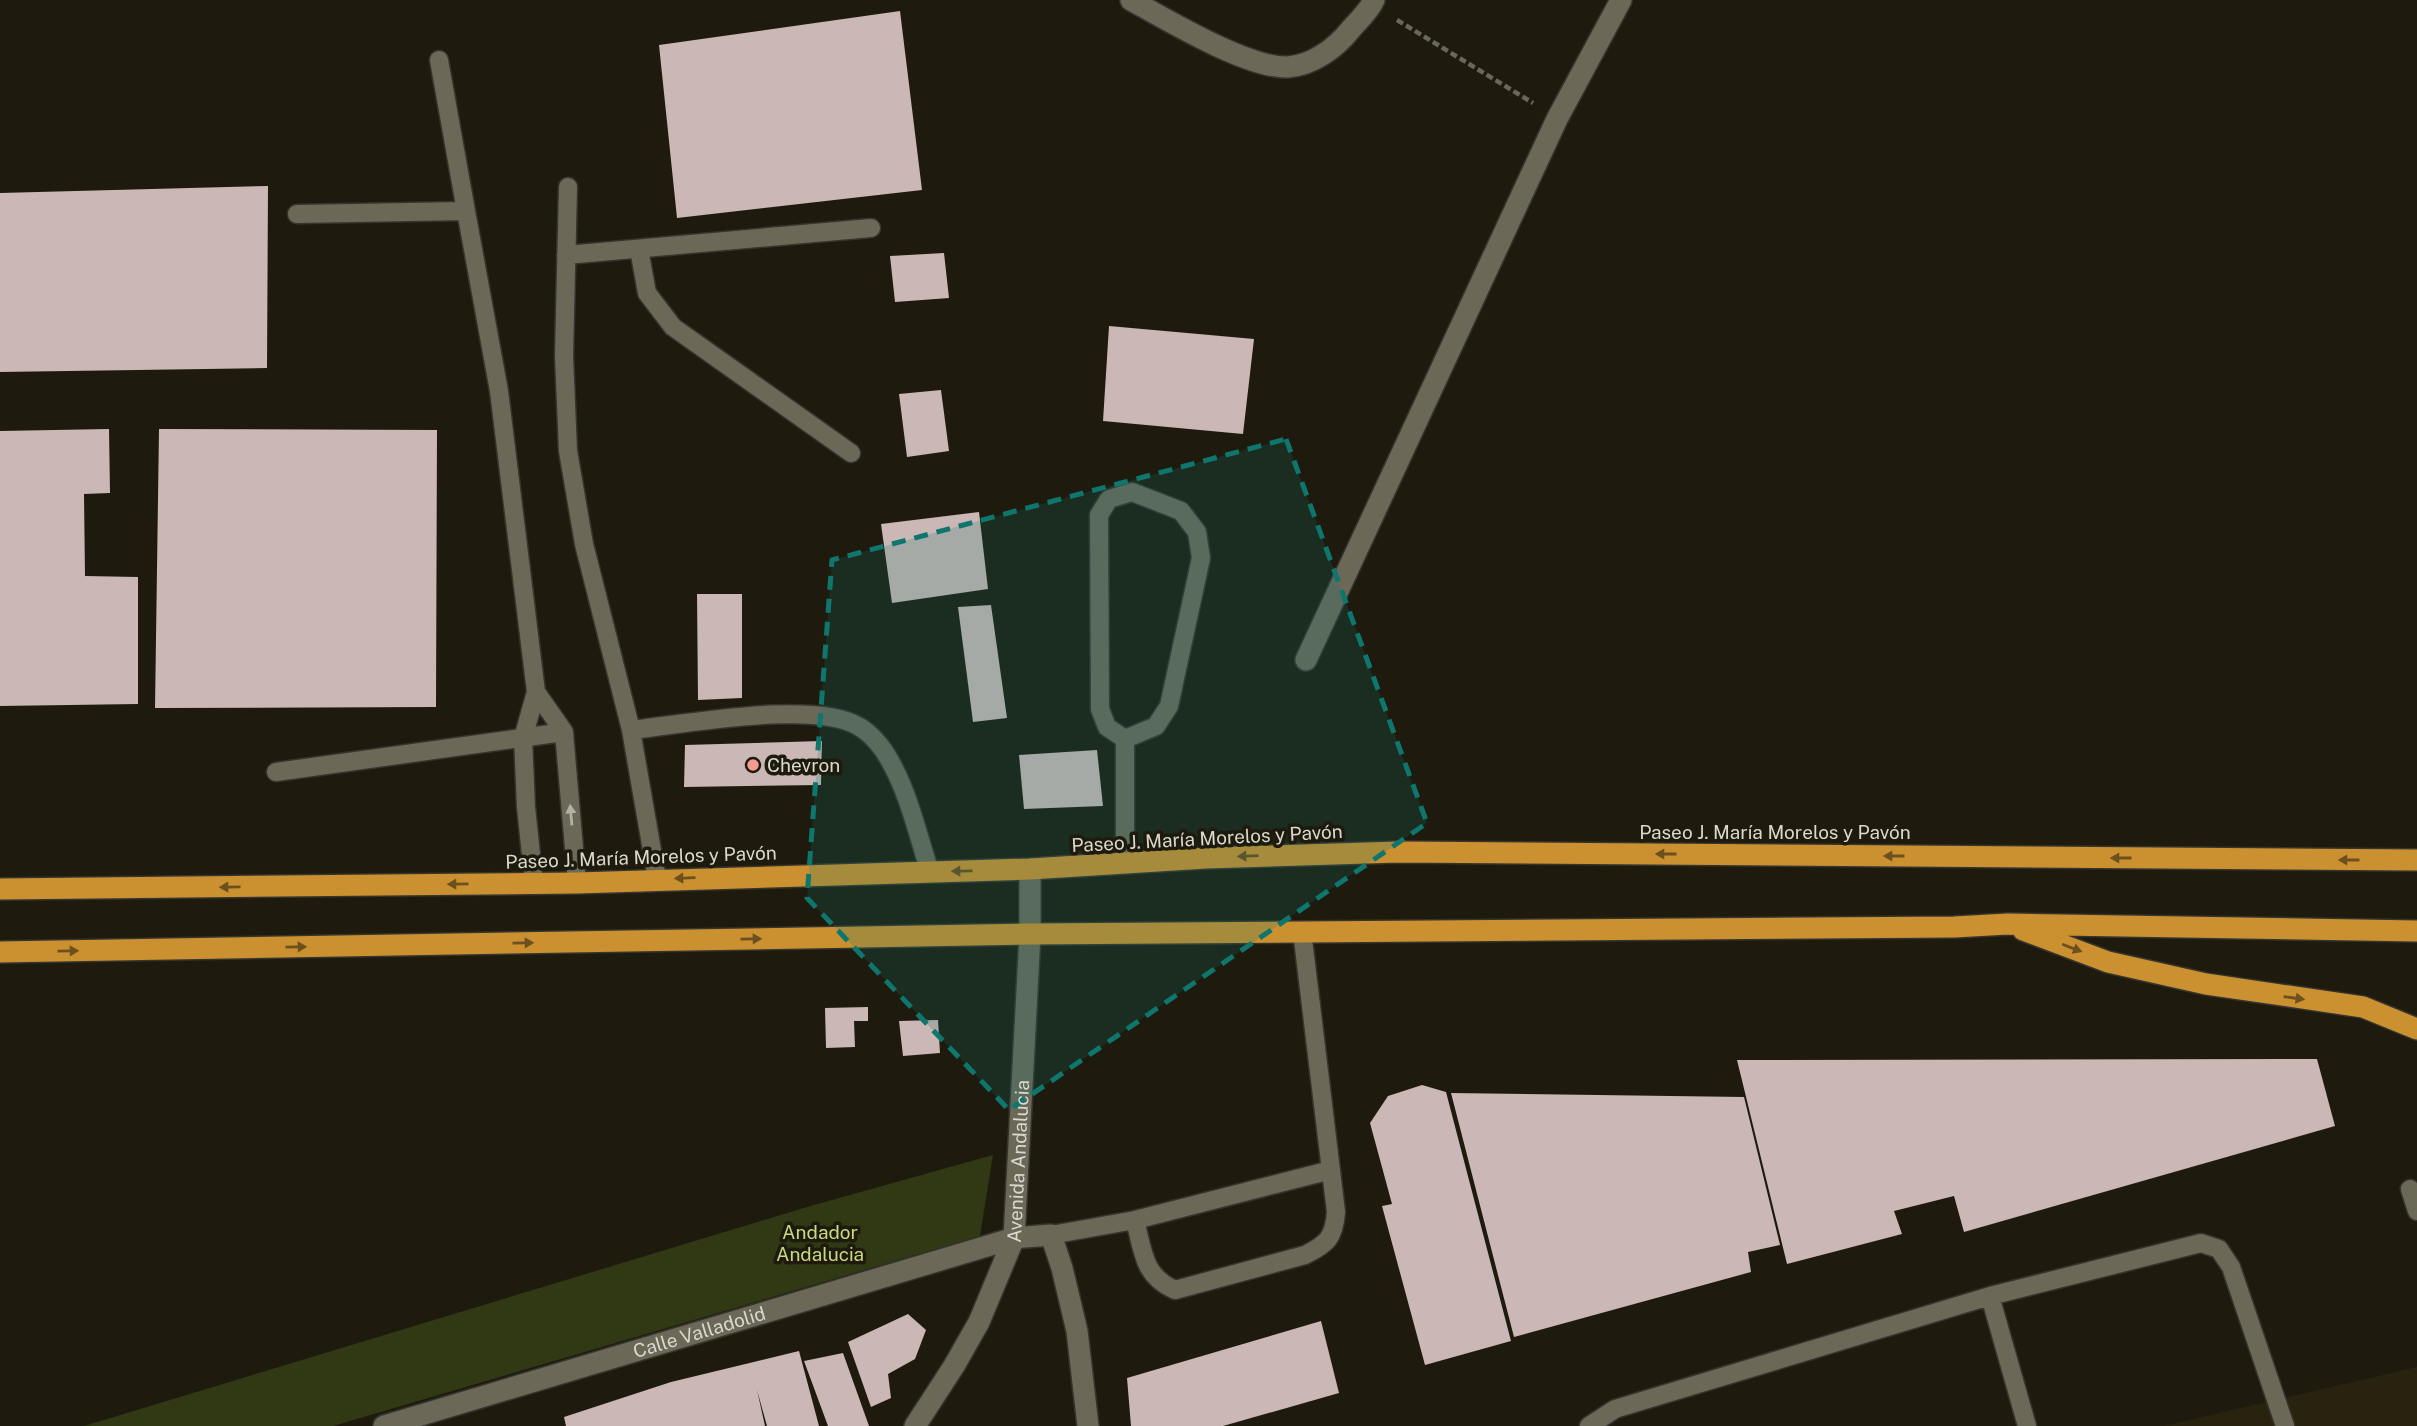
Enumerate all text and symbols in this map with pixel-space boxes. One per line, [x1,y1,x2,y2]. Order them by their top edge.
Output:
place label: Chevron [767,754,840,776]
marker: Chevron [745,757,761,773]
one-way arrow [565,803,576,825]
street label: Paseo J. María Morelos y Pavón [1071,820,1343,856]
street label: Paseo J. María Morelos y Pavón [1639,821,1911,843]
street label: Paseo J. María Morelos y Pavón [505,841,777,873]
one-way arrow [1655,848,1677,860]
one-way arrow [1883,850,1905,862]
one-way arrow [1236,851,1258,862]
one-way arrow [2110,852,2132,864]
one-way arrow [2338,854,2360,866]
one-way arrow [951,865,973,877]
one-way arrow [674,873,696,884]
one-way arrow [447,878,469,890]
one-way arrow [219,881,241,893]
one-way arrow [740,933,762,944]
one-way arrow [512,937,534,948]
one-way arrow [285,941,307,952]
one-way arrow [2062,943,2083,954]
one-way arrow [57,945,79,956]
one-way arrow [2283,992,2305,1003]
street label: Avenida Andalucia [1003,1079,1033,1243]
park label: Andador Andalucia [776,1221,864,1265]
street label: Calle Valladolid [630,1302,768,1362]

